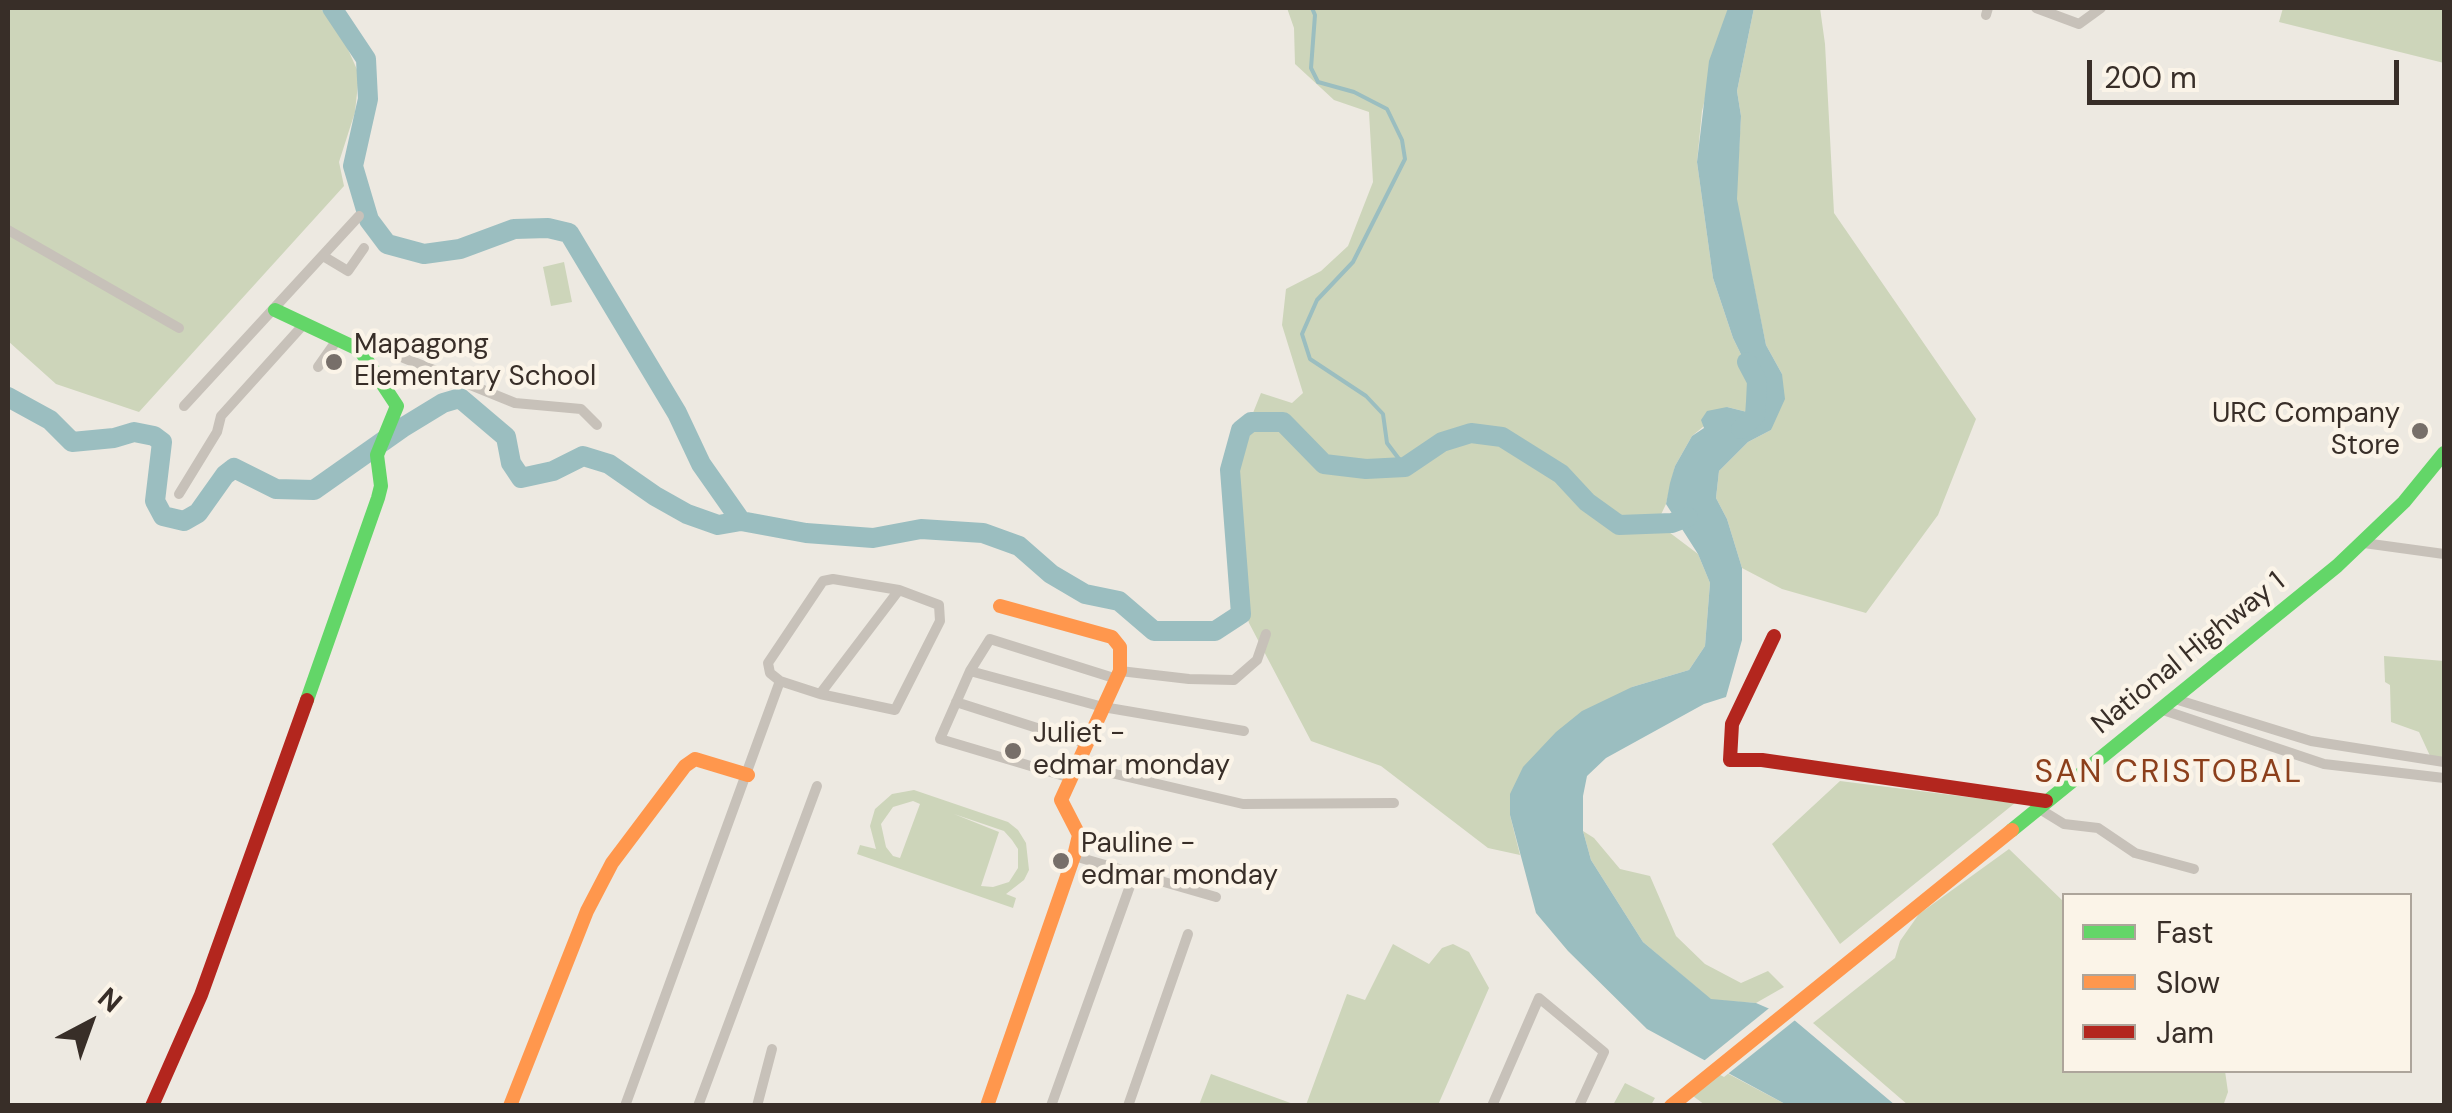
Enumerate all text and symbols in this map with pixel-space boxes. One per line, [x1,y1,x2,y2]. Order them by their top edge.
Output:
scale bar [2092,40,2404,102]
text: 200 m [2104,58,2197,97]
place label: Mapagong Elementary School [354,329,596,395]
marker: Mapagong Elementary School [323,351,345,373]
place label: URC Company Store [2212,398,2400,464]
marker: URC Company Store [2409,420,2431,442]
street label: National Highway 1 [2086,566,2292,742]
place label: Juliet - edmar monday [1033,718,1230,784]
marker: Juliet - edmar monday [1002,740,1024,762]
district label: SAN CRISTOBAL [2035,755,2303,793]
place label: Pauline - edmar monday [1081,828,1278,894]
marker: Pauline - edmar monday [1050,850,1072,872]
legend [2062,893,2412,1073]
text: Fast [2156,913,2214,952]
text: Slow [2156,963,2220,1002]
north arrow [40,973,140,1073]
text: N [90,979,130,1021]
text: Jam [2156,1013,2214,1052]

